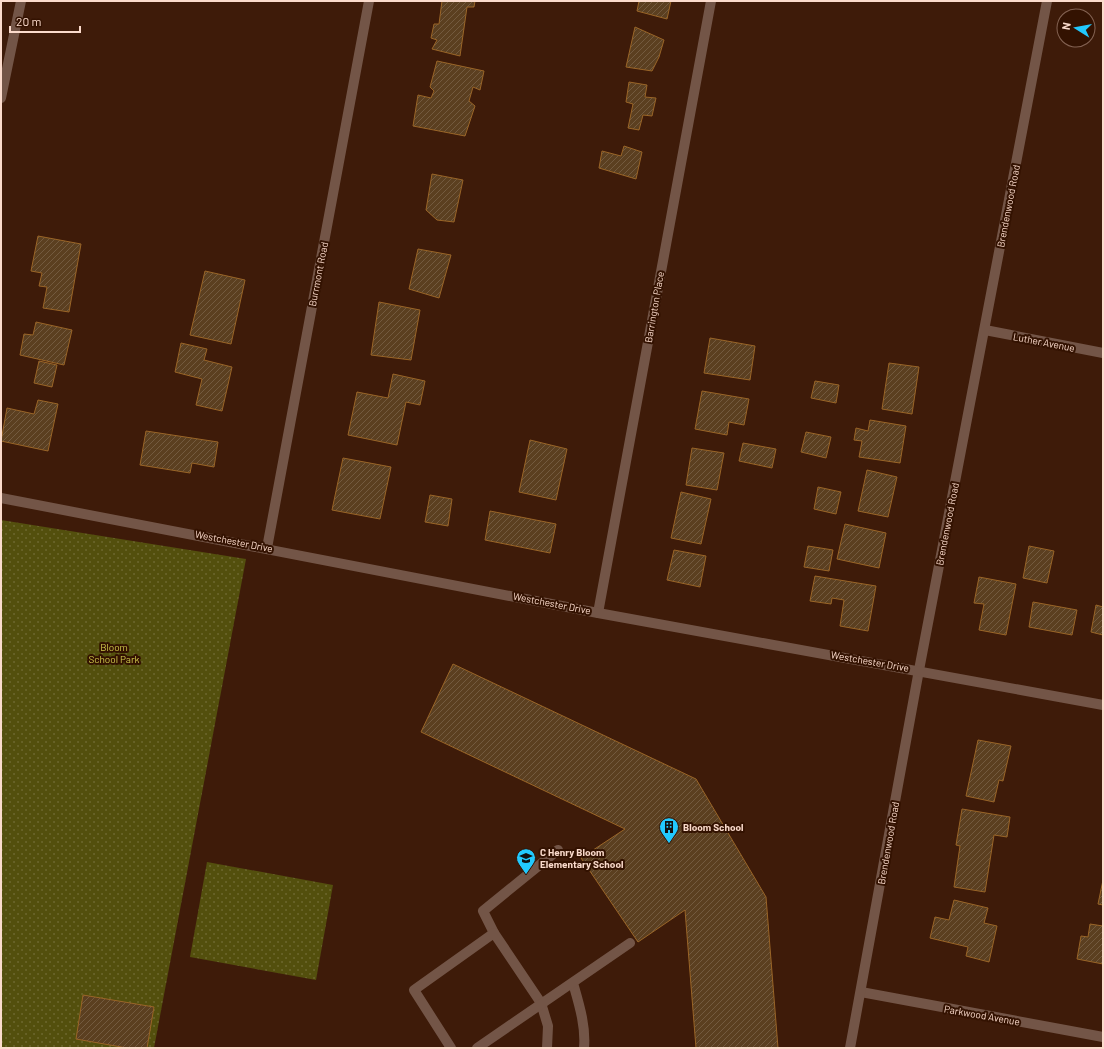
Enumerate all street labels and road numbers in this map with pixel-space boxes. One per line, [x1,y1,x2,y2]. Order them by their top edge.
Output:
street label: Brendenwood Road [994,164,1022,248]
street label: Burrmont Road [306,241,330,307]
street label: Barrington Place [642,270,666,344]
street label: Luther Avenue [1012,330,1076,354]
street label: Brendenwood Road [933,482,961,566]
street label: Westchester Drive [194,528,274,554]
street label: Westchester Drive [512,590,592,616]
street label: Westchester Drive [830,648,910,674]
street label: Brendenwood Road [875,801,901,885]
street label: Parkwood Avenue [943,1002,1021,1028]

